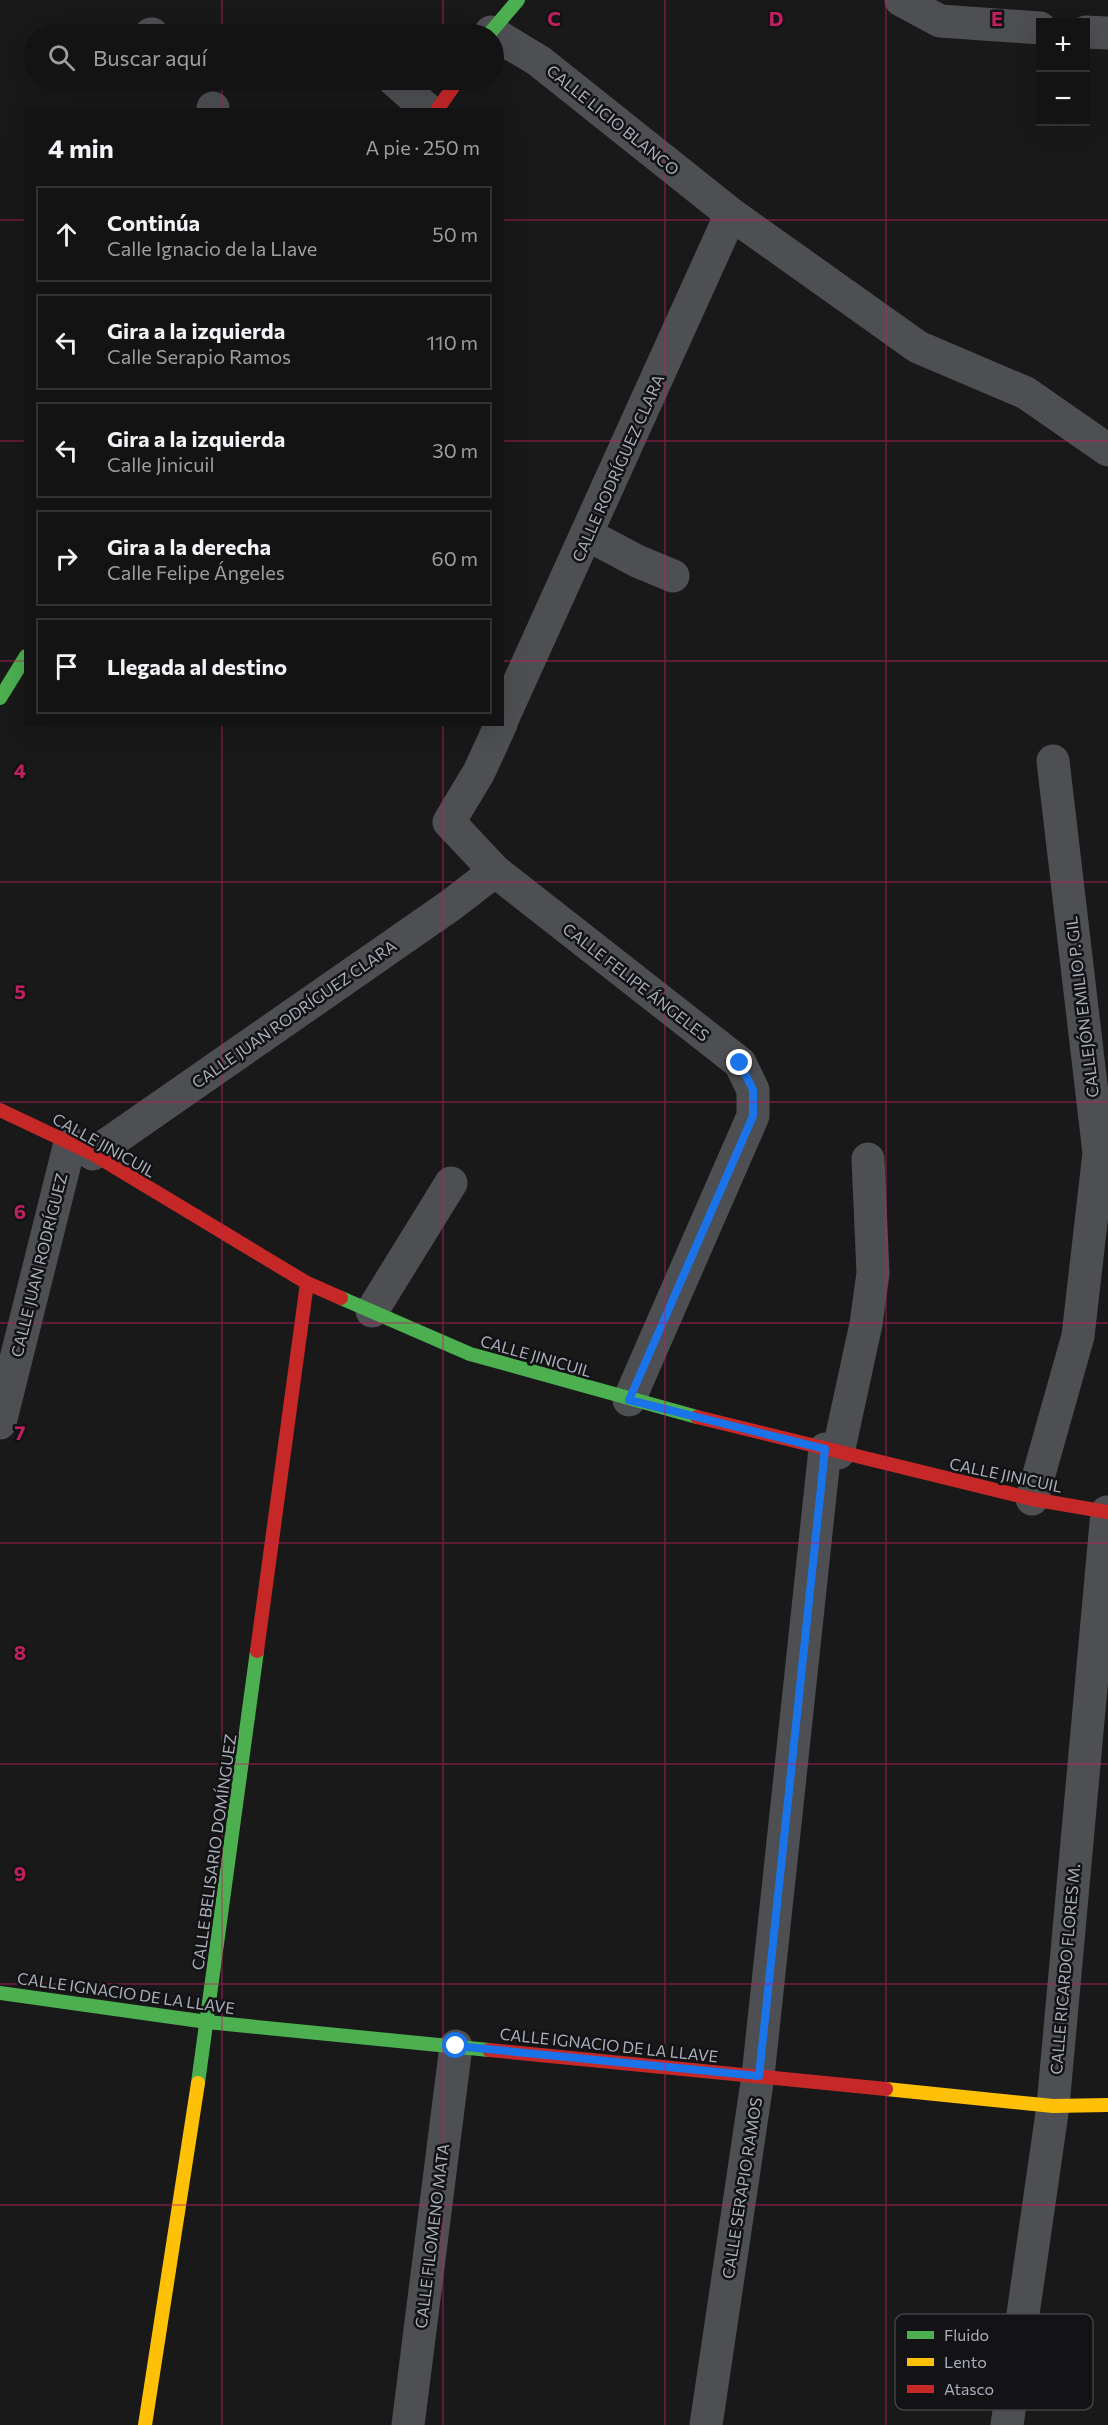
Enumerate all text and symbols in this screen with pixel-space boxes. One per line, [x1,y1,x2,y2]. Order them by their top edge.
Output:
text: C [547,6,561,30]
text: D [769,6,783,30]
text: E [991,6,1003,30]
map controls [1036,18,1090,126]
button: + [1036,18,1090,72]
search box [24,24,504,90]
icon: search [45,41,78,74]
text: Buscar aquí [93,44,207,71]
street label: CALLE LICIO BLANCO [543,60,683,179]
button: − [1036,72,1090,126]
text: 4 min [48,132,114,163]
text: A pie · 250 m [366,135,480,159]
text: Continúa [107,209,200,236]
icon: ahead [50,218,83,251]
text: 50 m [432,222,478,246]
text: Calle Ignacio de la Llave [107,236,317,260]
text: Gira a la izquierda [107,317,285,344]
icon: left [50,326,83,359]
text: 110 m [427,330,478,354]
text: Calle Serapio Ramos [107,344,291,368]
street label: CALLE RODRÍGUEZ CLARA [568,371,668,564]
text: Gira a la izquierda [107,425,285,452]
icon: left [50,434,83,467]
text: 30 m [432,438,478,462]
text: Calle Jinicuil [107,452,215,476]
text: Gira a la derecha [107,533,271,560]
icon: right [50,542,83,575]
text: 60 m [432,546,478,570]
text: Calle Felipe Ángeles [107,560,285,584]
icon: arrive [50,650,83,683]
text: Llegada al destino [107,653,287,680]
text: 4 [14,758,26,782]
street label: CALLEJÓN EMILIO P. GIL [1061,915,1102,1099]
street label: CALLE FELIPE ÁNGELES [559,919,713,1045]
street label: CALLE JUAN RODRÍGUEZ CLARA [188,936,400,1092]
text: 5 [14,979,26,1003]
route end [726,1049,752,1075]
street label: CALLE JINICUIL [49,1108,159,1181]
street label: CALLE JUAN RODRÍGUEZ [6,1171,71,1359]
text: 6 [14,1199,26,1223]
street label: CALLE JINICUIL [478,1331,594,1380]
text: 7 [15,1420,26,1444]
street label: CALLE JINICUIL [948,1453,1064,1496]
text: 8 [14,1640,26,1664]
street label: CALLE BELISARIO DOMÍNGUEZ [188,1733,239,1971]
text: 9 [14,1861,26,1885]
street label: CALLE RICARDO FLORES M. [1046,1863,1083,2075]
street label: CALLE IGNACIO DE LA LLAVE [16,1968,236,2017]
street label: CALLE IGNACIO DE LA LLAVE [499,2024,719,2065]
route start [442,2032,468,2058]
street label: CALLE SERAPIO RAMOS [718,2096,765,2280]
street label: CALLE FILOMENO MATA [411,2142,452,2329]
legend [895,2314,1093,2410]
text: Fluido [944,2325,989,2344]
text: Lento [944,2352,987,2371]
text: Atasco [944,2379,994,2398]

